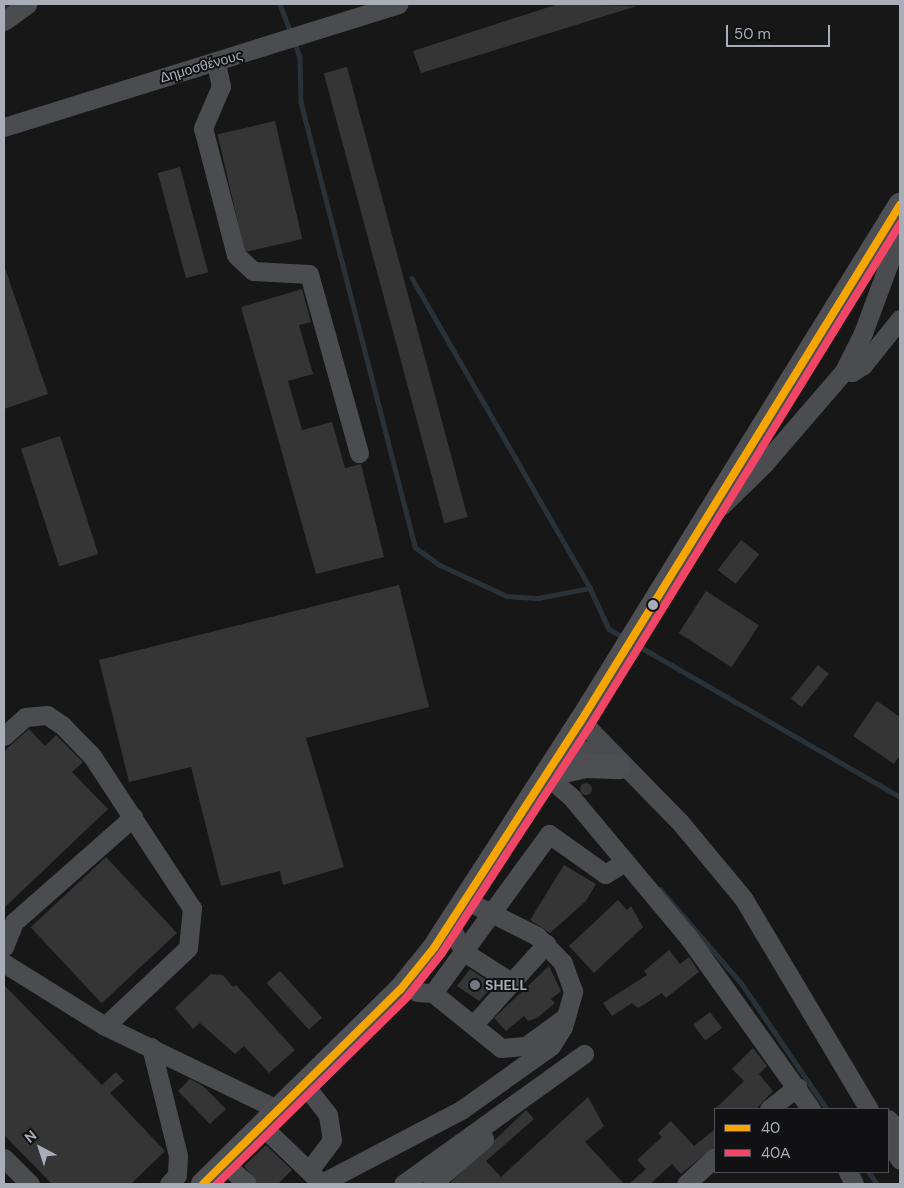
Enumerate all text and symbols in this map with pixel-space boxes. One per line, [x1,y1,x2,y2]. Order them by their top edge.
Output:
scale bar [729,15,833,47]
text: 50 m [734,24,771,44]
street label: Δημοσθένους [158,46,244,86]
unlabelled marker [648,600,658,610]
place label: SHELL [485,977,527,993]
marker: SHELL [469,979,481,991]
legend [714,1108,889,1173]
text: 40 [761,1118,780,1138]
north arrow [15,1123,65,1173]
text: N [21,1126,40,1147]
text: 40Α [761,1143,790,1163]

